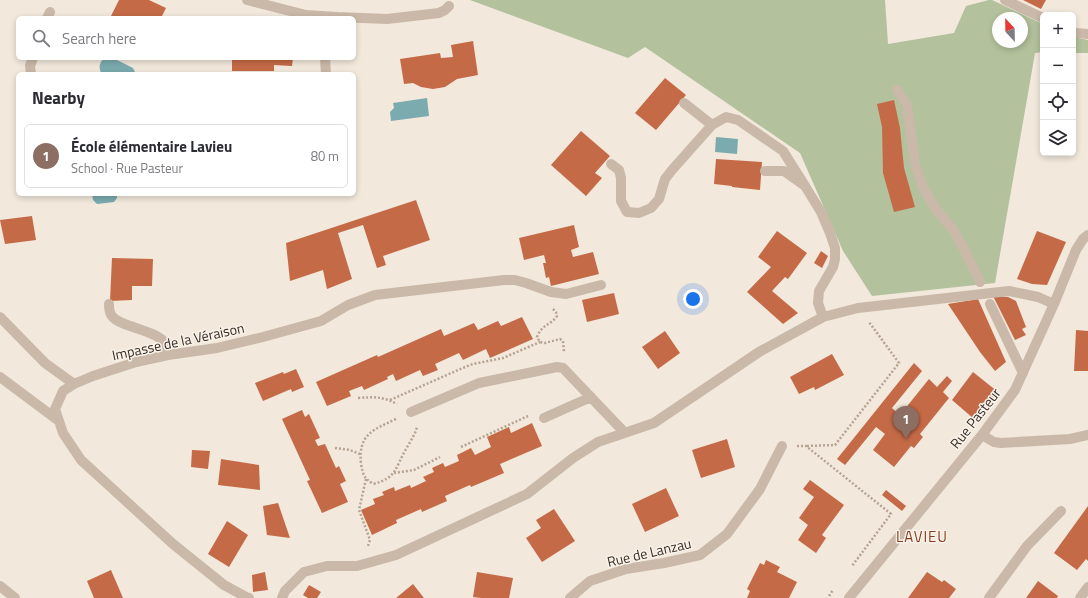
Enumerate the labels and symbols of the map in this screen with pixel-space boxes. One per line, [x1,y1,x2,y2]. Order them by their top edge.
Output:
north arrow [992,12,1028,48]
your location [683,289,703,309]
street label: Impasse de la Véraison [110,317,246,365]
street label: Rue Pasteur [945,383,1006,453]
pin: 1 [893,406,919,439]
district label: LAVIEU [896,525,948,548]
street label: Rue de Lanzau [605,532,693,572]

